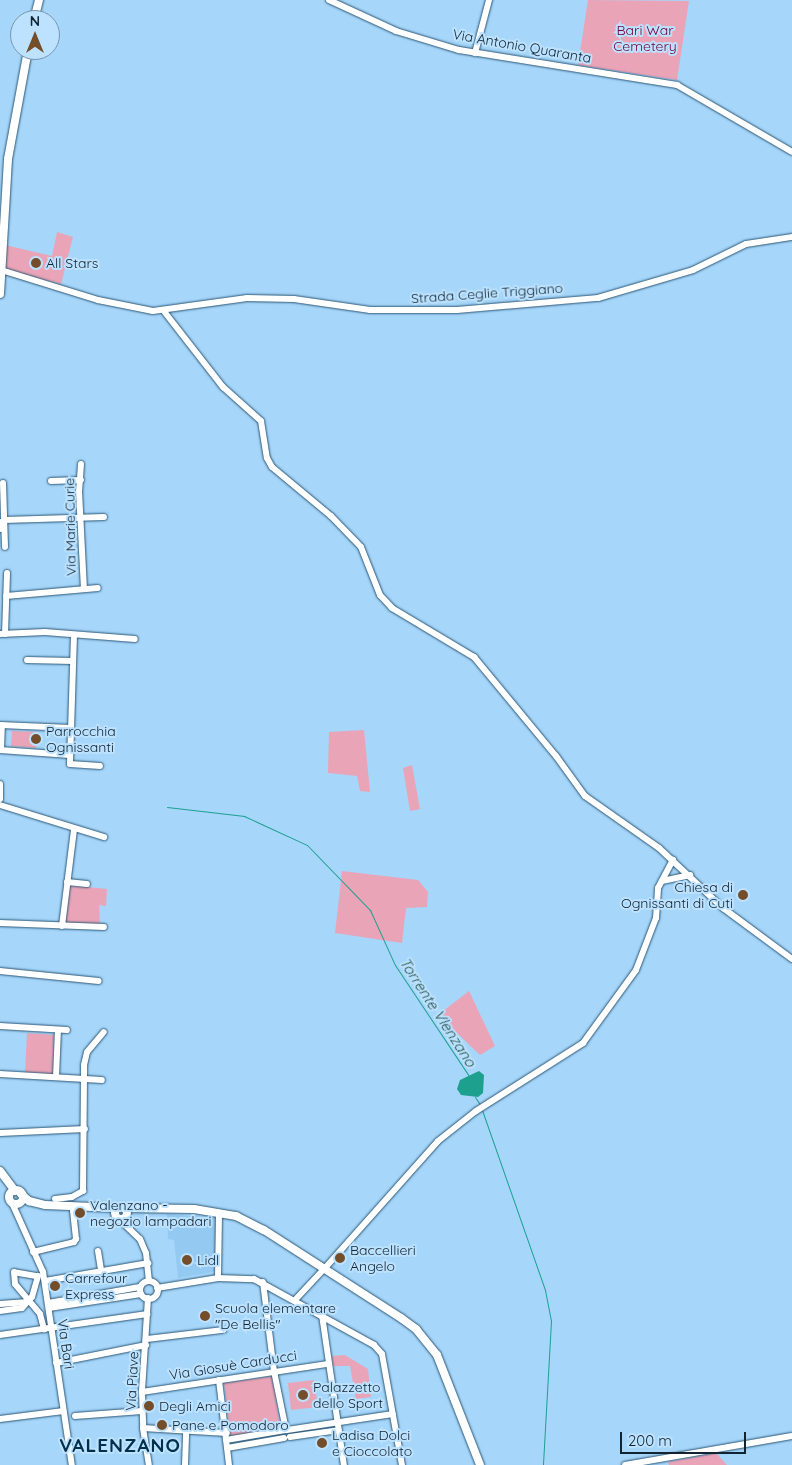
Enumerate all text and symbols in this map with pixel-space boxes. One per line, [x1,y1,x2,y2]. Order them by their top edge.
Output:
north arrow [10,10,60,60]
text: N [30,12,40,30]
park label: Bari War Cemetery [613,22,677,54]
street label: Via Antonio Quaranta [451,26,593,66]
place label: All Stars [46,255,98,271]
marker: All Stars [30,257,42,269]
street label: Strada Ceglie Triggiano [410,279,564,307]
street label: Via Marie Curie [61,478,79,576]
place label: Parrocchia Ognissanti [46,723,116,756]
marker: Parrocchia Ognissanti [30,733,42,745]
place label: Chiesa di Ognissanti di Cuti [621,879,733,912]
marker: Chiesa di Ognissanti di Cuti [737,889,749,901]
water label: Torrente Vlenzano [396,954,480,1070]
place label: Valenzano - negozio lampadari [90,1197,211,1230]
marker: Valenzano - negozio lampadari [74,1207,86,1219]
place label: Baccellieri Angelo [350,1242,416,1274]
place label: Lidl [197,1252,219,1268]
marker: Baccellieri Angelo [334,1252,346,1264]
marker: Lidl [181,1254,193,1266]
place label: Carrefour Express [65,1270,127,1302]
marker: Carrefour Express [49,1280,61,1292]
place label: Scuola elementare "De Bellis" [215,1300,336,1332]
marker: Scuola elementare "De Bellis" [199,1310,211,1322]
street label: Via Bari [54,1318,78,1370]
street label: Via Giosuè Carducci [168,1347,298,1383]
street label: Via Piave [122,1351,142,1411]
place label: Palazzetto dello Sport [313,1379,383,1411]
marker: Palazzetto dello Sport [297,1389,309,1401]
place label: Degli Amici [159,1398,231,1414]
marker: Degli Amici [143,1400,155,1412]
place label: Pane e Pomodoro [172,1417,289,1433]
marker: Pane e Pomodoro [156,1419,168,1431]
scale bar [622,1422,748,1454]
place label: Ladisa Dolci e Cioccolato [332,1427,412,1460]
text: 200 m [628,1431,672,1450]
district label: VALENZANO [58,1435,182,1457]
marker: Ladisa Dolci e Cioccolato [316,1437,328,1449]

